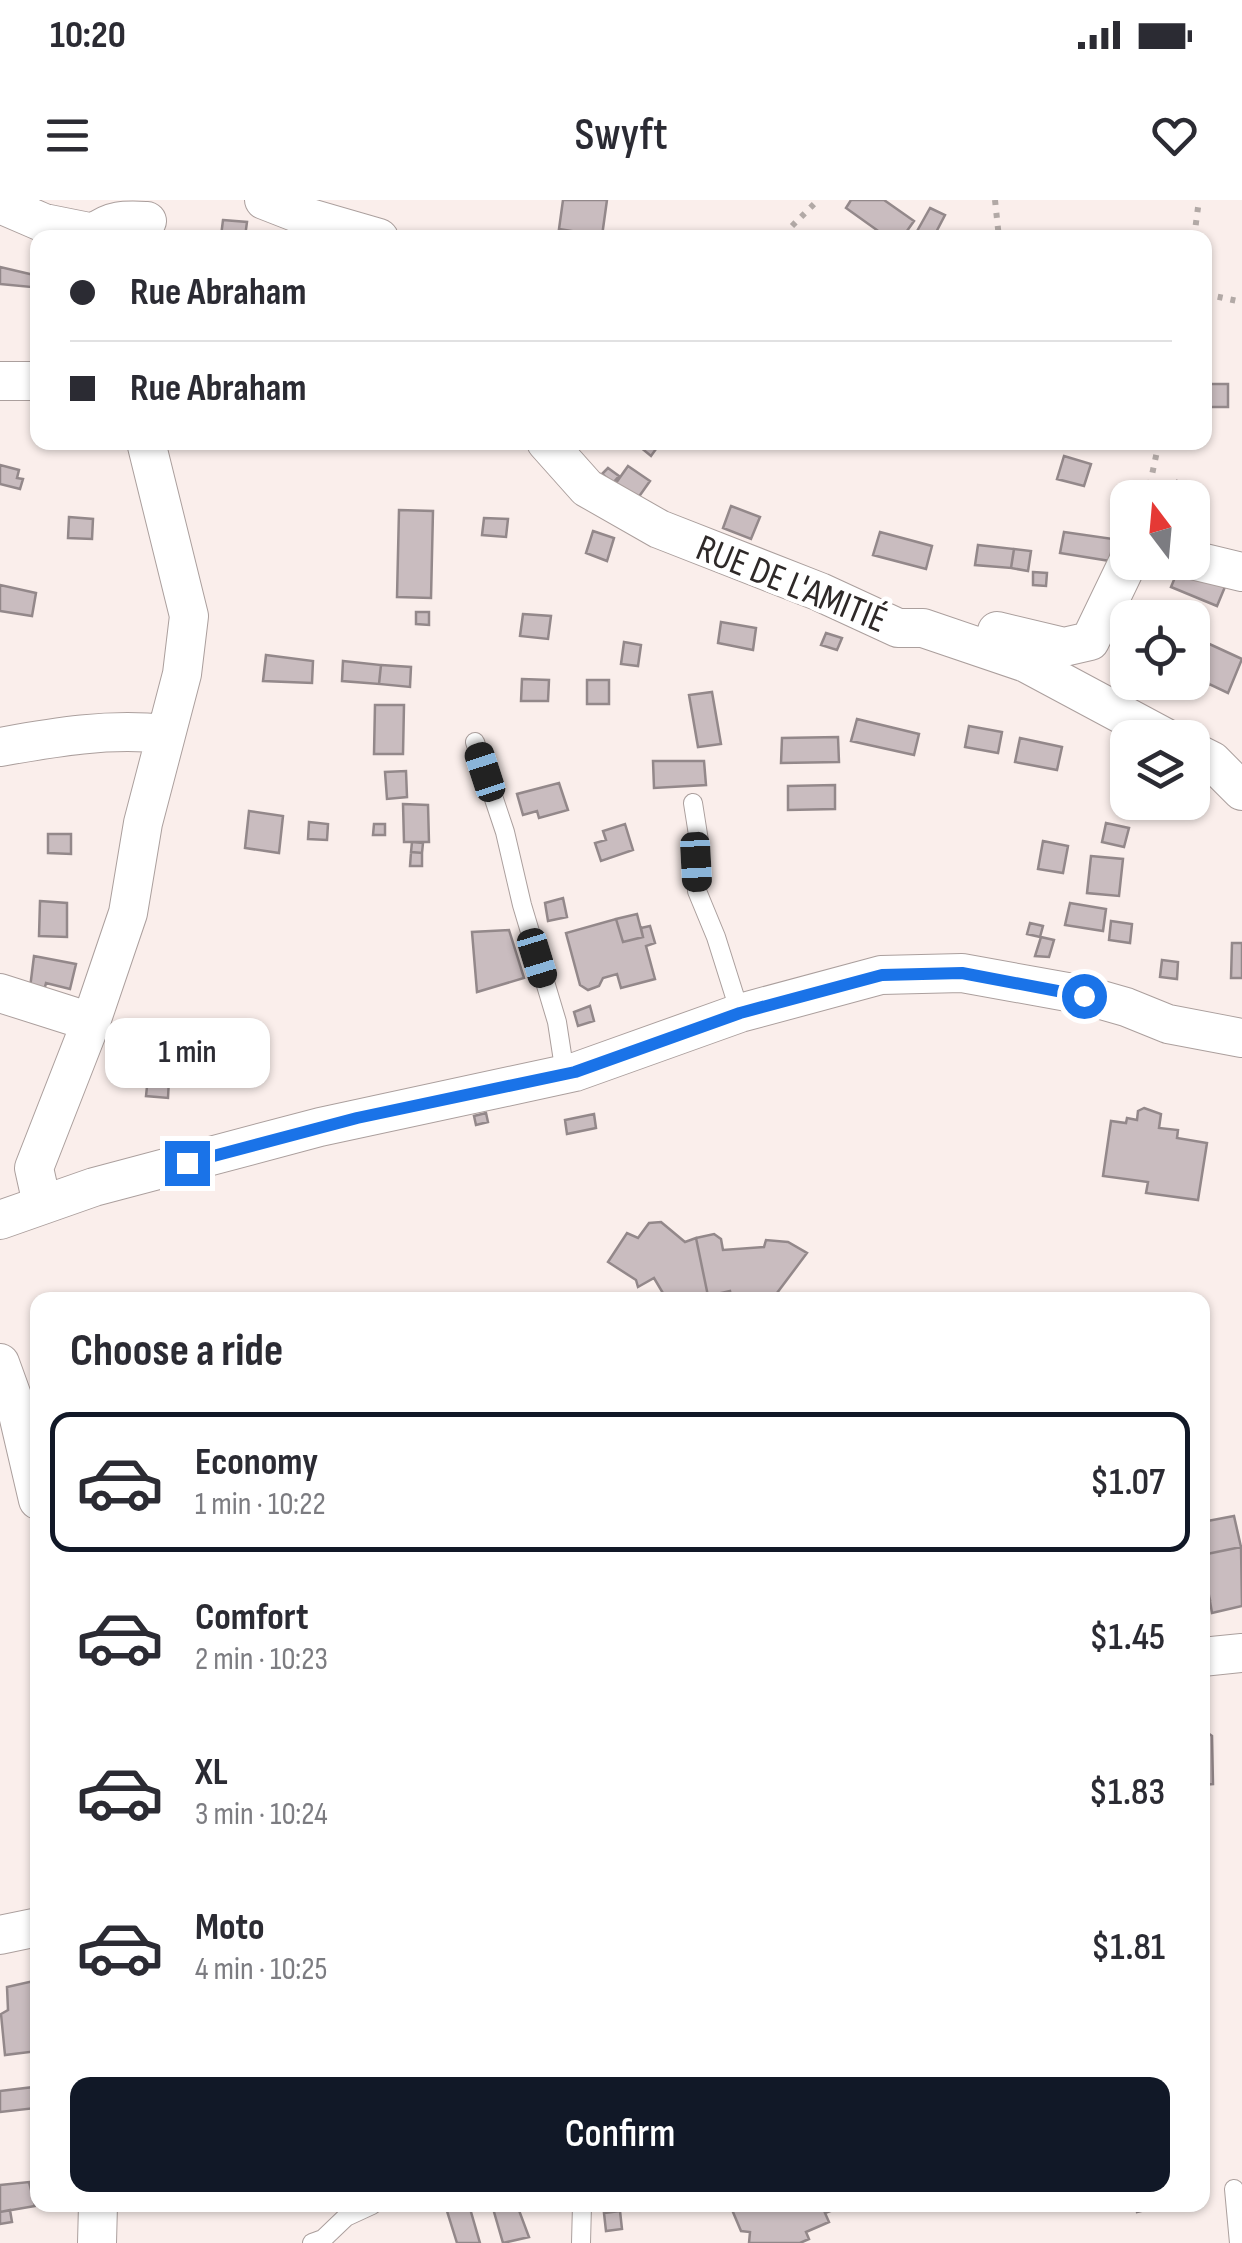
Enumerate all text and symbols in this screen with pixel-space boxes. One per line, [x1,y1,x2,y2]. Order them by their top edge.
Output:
text: 10:20 [50,13,126,58]
icon: menu [40,108,95,163]
text: Swyft [574,108,668,163]
icon: heart [1147,108,1202,163]
text: Rue Abraham [130,270,307,315]
text: Rue Abraham [130,366,307,411]
north arrow [1110,480,1210,580]
map controls [1110,480,1210,820]
street label: RUE DE L'AMITIÉ [690,526,893,643]
button: locate [1110,600,1210,700]
button: layers [1110,720,1210,820]
car [461,739,509,805]
car [679,831,713,893]
car [514,925,560,991]
route start [1062,974,1107,1019]
callout: 1 min [104,1018,270,1088]
text: 1 min [158,1033,217,1072]
route end [165,1141,210,1186]
text: Choose a ride [70,1324,283,1379]
icon: car [75,1437,165,1527]
text: Economy [195,1440,318,1485]
text: $1.07 [1090,1460,1165,1505]
text: 1 min · 10:22 [195,1485,326,1524]
icon: car [75,1592,165,1682]
text: Comfort [195,1595,309,1640]
text: $1.45 [1089,1615,1165,1660]
text: 2 min · 10:23 [195,1640,328,1679]
icon: car [75,1747,165,1837]
text: XL [195,1750,228,1795]
text: $1.83 [1089,1770,1165,1815]
text: 3 min · 10:24 [195,1795,328,1834]
icon: car [75,1902,165,1992]
text: Moto [195,1905,265,1950]
text: $1.81 [1091,1925,1165,1970]
text: 4 min · 10:25 [195,1950,327,1989]
button: Confirm [70,2077,1170,2192]

